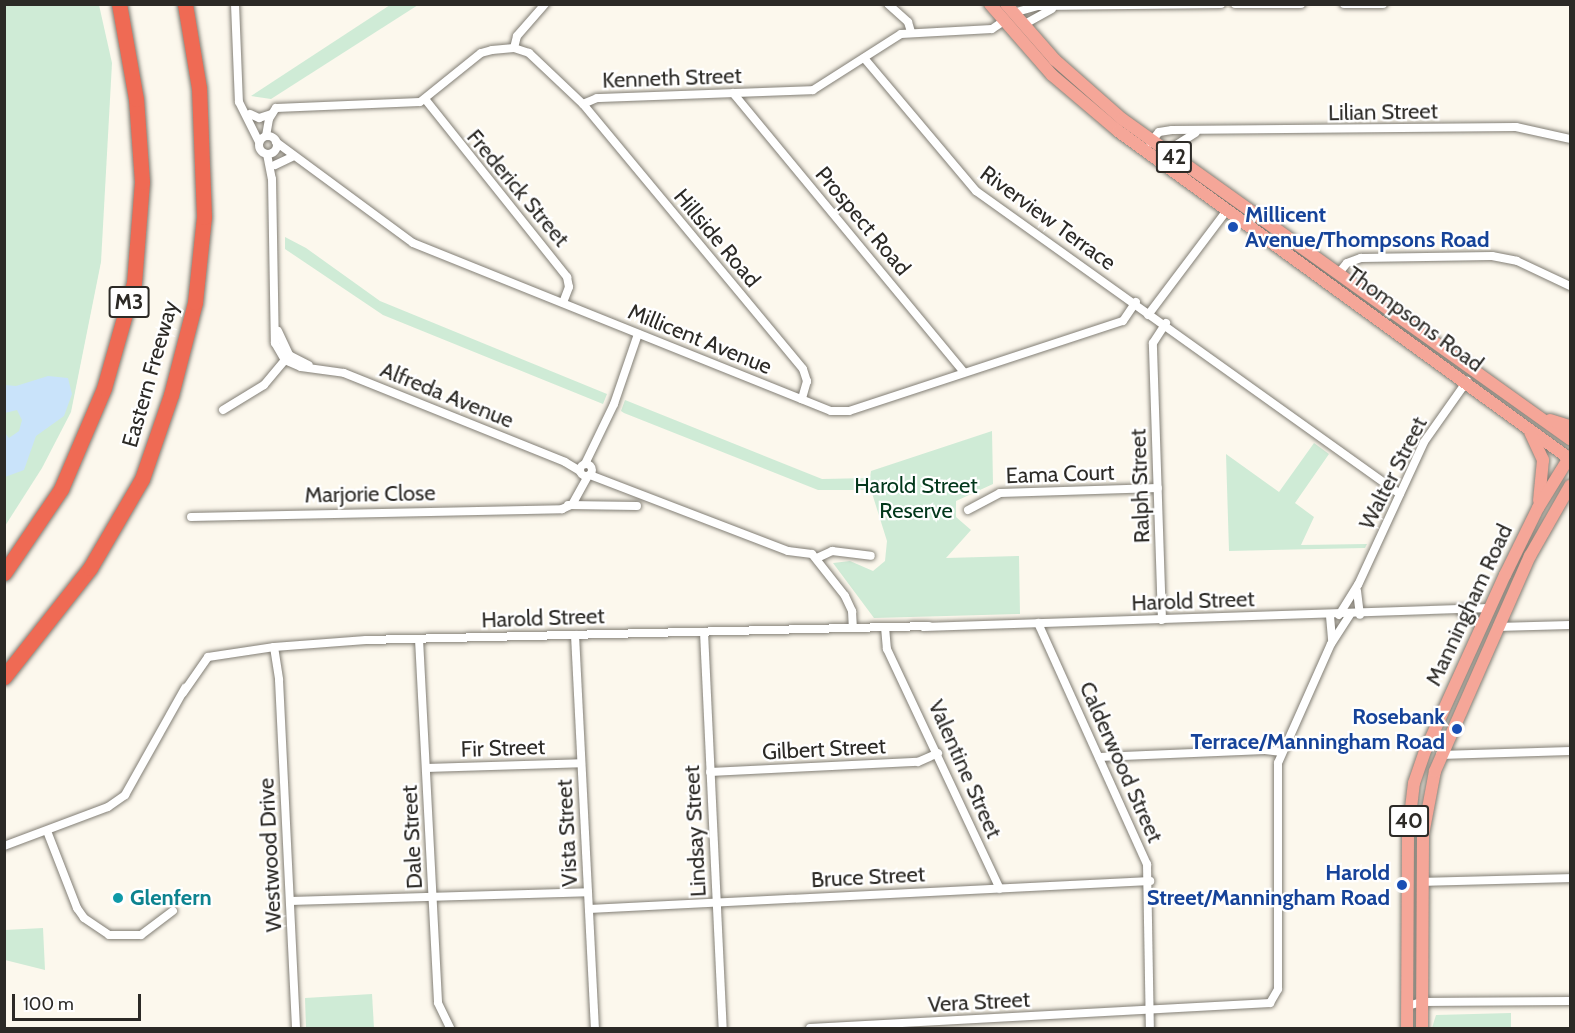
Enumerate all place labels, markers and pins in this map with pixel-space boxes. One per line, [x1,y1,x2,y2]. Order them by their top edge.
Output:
place label: Millicent Avenue/Thompsons Road [1245,201,1490,252]
marker: Millicent Avenue/Thompsons Road [1226,220,1240,234]
place label: Rosebank Terrace/Manningham Road [1191,703,1445,754]
marker: Rosebank Terrace/Manningham Road [1450,722,1464,736]
place label: Harold Street/Manningham Road [1147,859,1390,910]
marker: Harold Street/Manningham Road [1395,878,1409,892]
place label: Glenfern [130,885,212,911]
marker: Glenfern [111,891,125,905]

